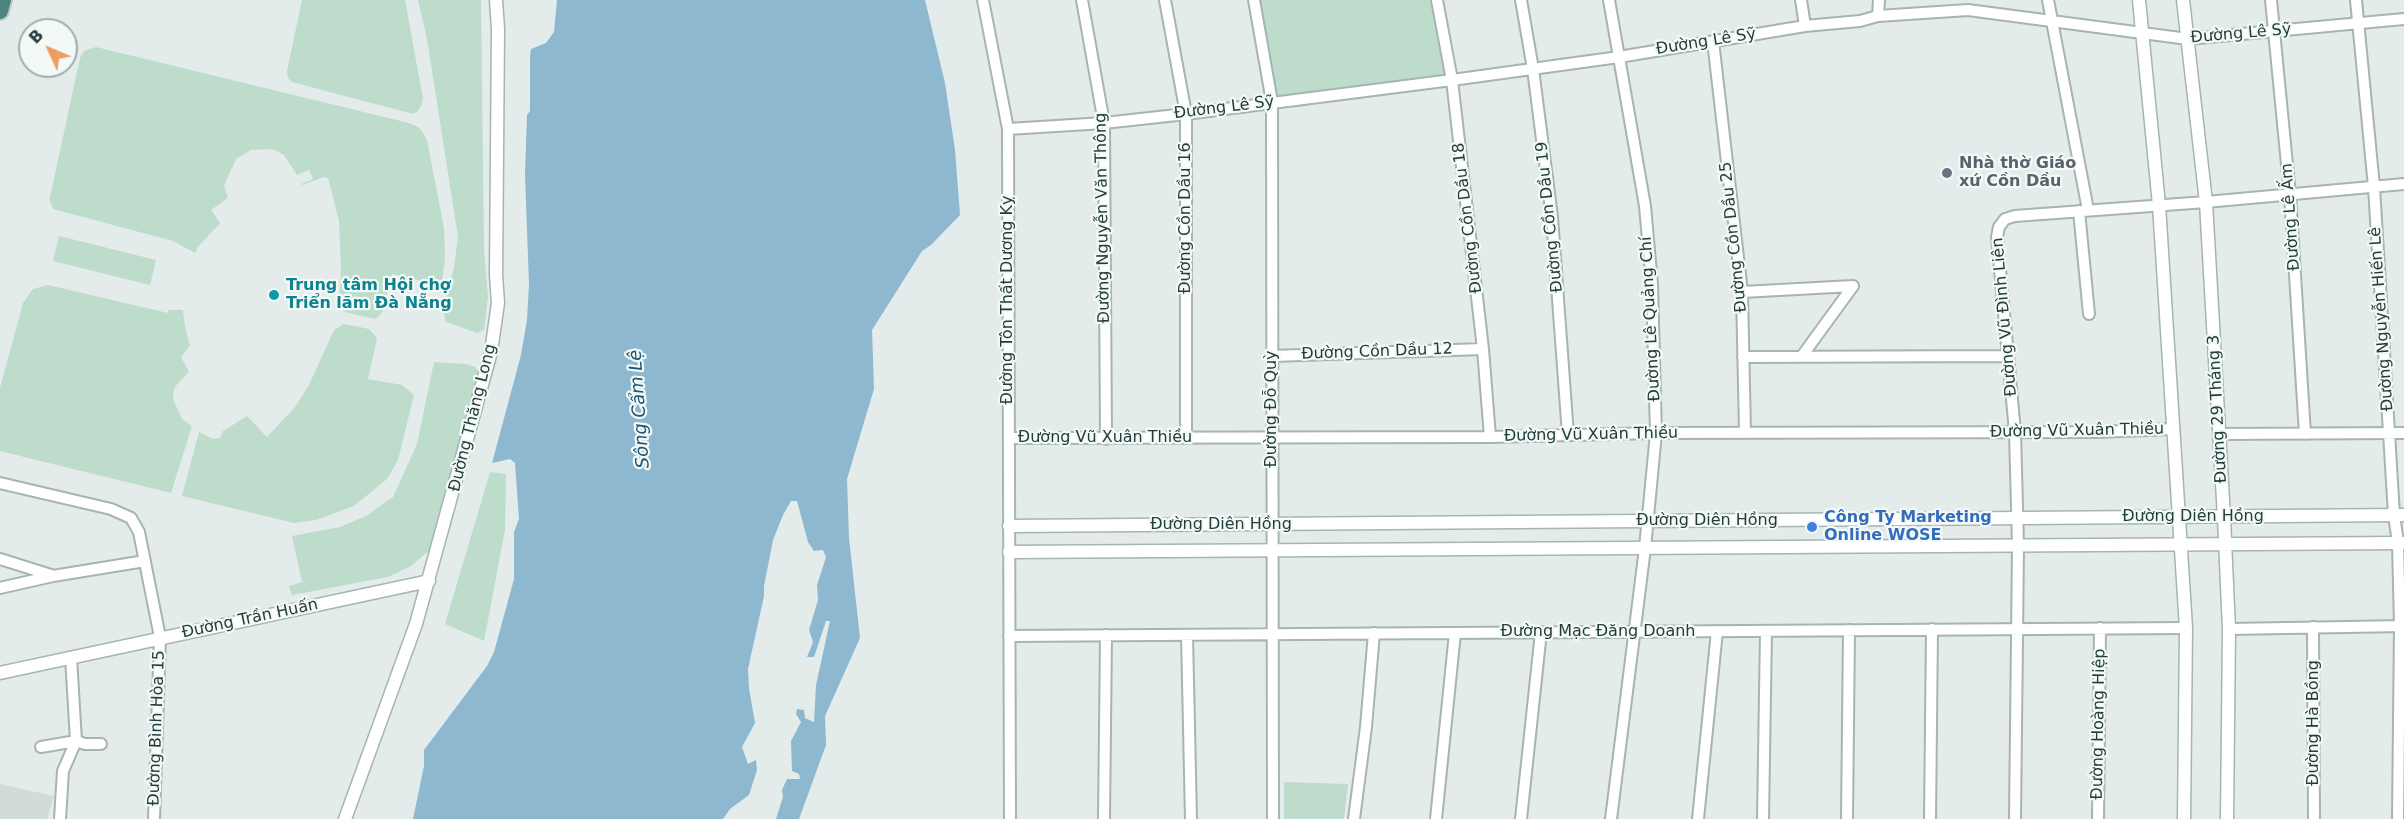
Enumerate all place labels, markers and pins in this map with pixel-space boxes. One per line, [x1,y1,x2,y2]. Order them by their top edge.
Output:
place label: Nhà thờ Giáo xứ Cồn Dầu [1959,154,2076,192]
marker: Nhà thờ Giáo xứ Cồn Dầu [1940,166,1954,180]
place label: Trung tâm Hội chợ Triển lãm Đà Nẵng [286,276,452,314]
marker: Trung tâm Hội chợ Triển lãm Đà Nẵng [267,288,281,302]
place label: Công Ty Marketing Online WOSE [1824,508,1992,546]
marker: Công Ty Marketing Online WOSE [1805,520,1819,534]

